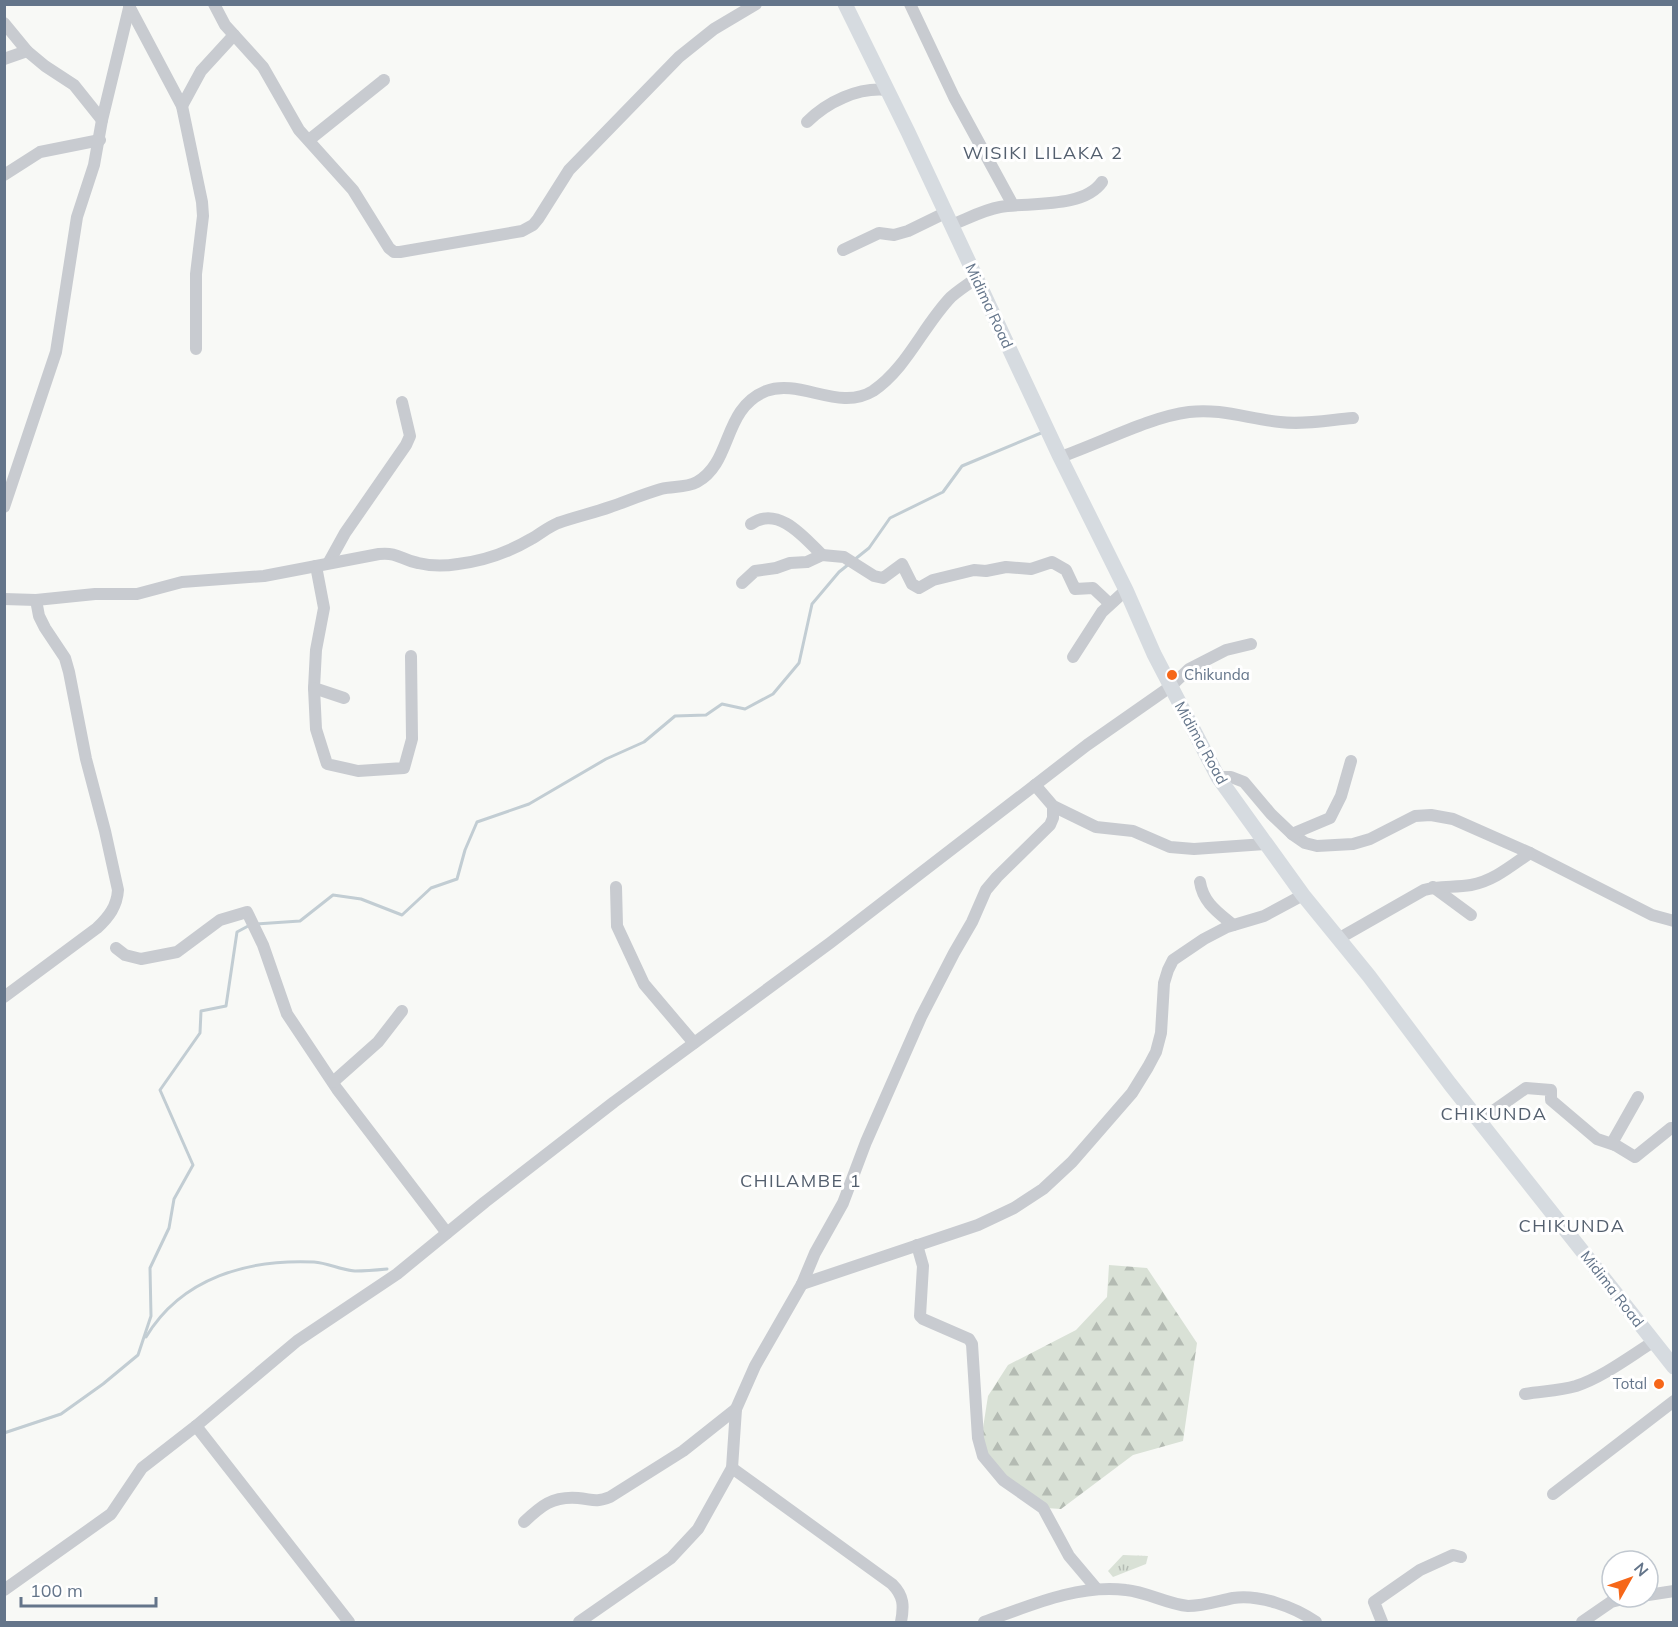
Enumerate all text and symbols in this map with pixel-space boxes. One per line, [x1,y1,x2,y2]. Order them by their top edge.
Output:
district label: WISIKI LILAKA 2 [963,141,1123,164]
street label: Midima Road [961,260,1017,351]
place label: Chikunda [1184,665,1250,684]
marker: Chikunda [1165,668,1179,682]
street label: Midima Road [1171,698,1232,788]
district label: CHIKUNDA [1440,1102,1548,1125]
district label: CHILAMBE 1 [740,1169,862,1192]
district label: CHIKUNDA [1518,1214,1626,1237]
street label: Midima Road [1577,1247,1648,1331]
place label: Total [1613,1374,1647,1393]
marker: Total [1652,1377,1666,1391]
north arrow [1600,1549,1660,1609]
text: N [1630,1558,1653,1580]
scale bar [21,1570,156,1608]
text: 100 m [30,1579,83,1602]

